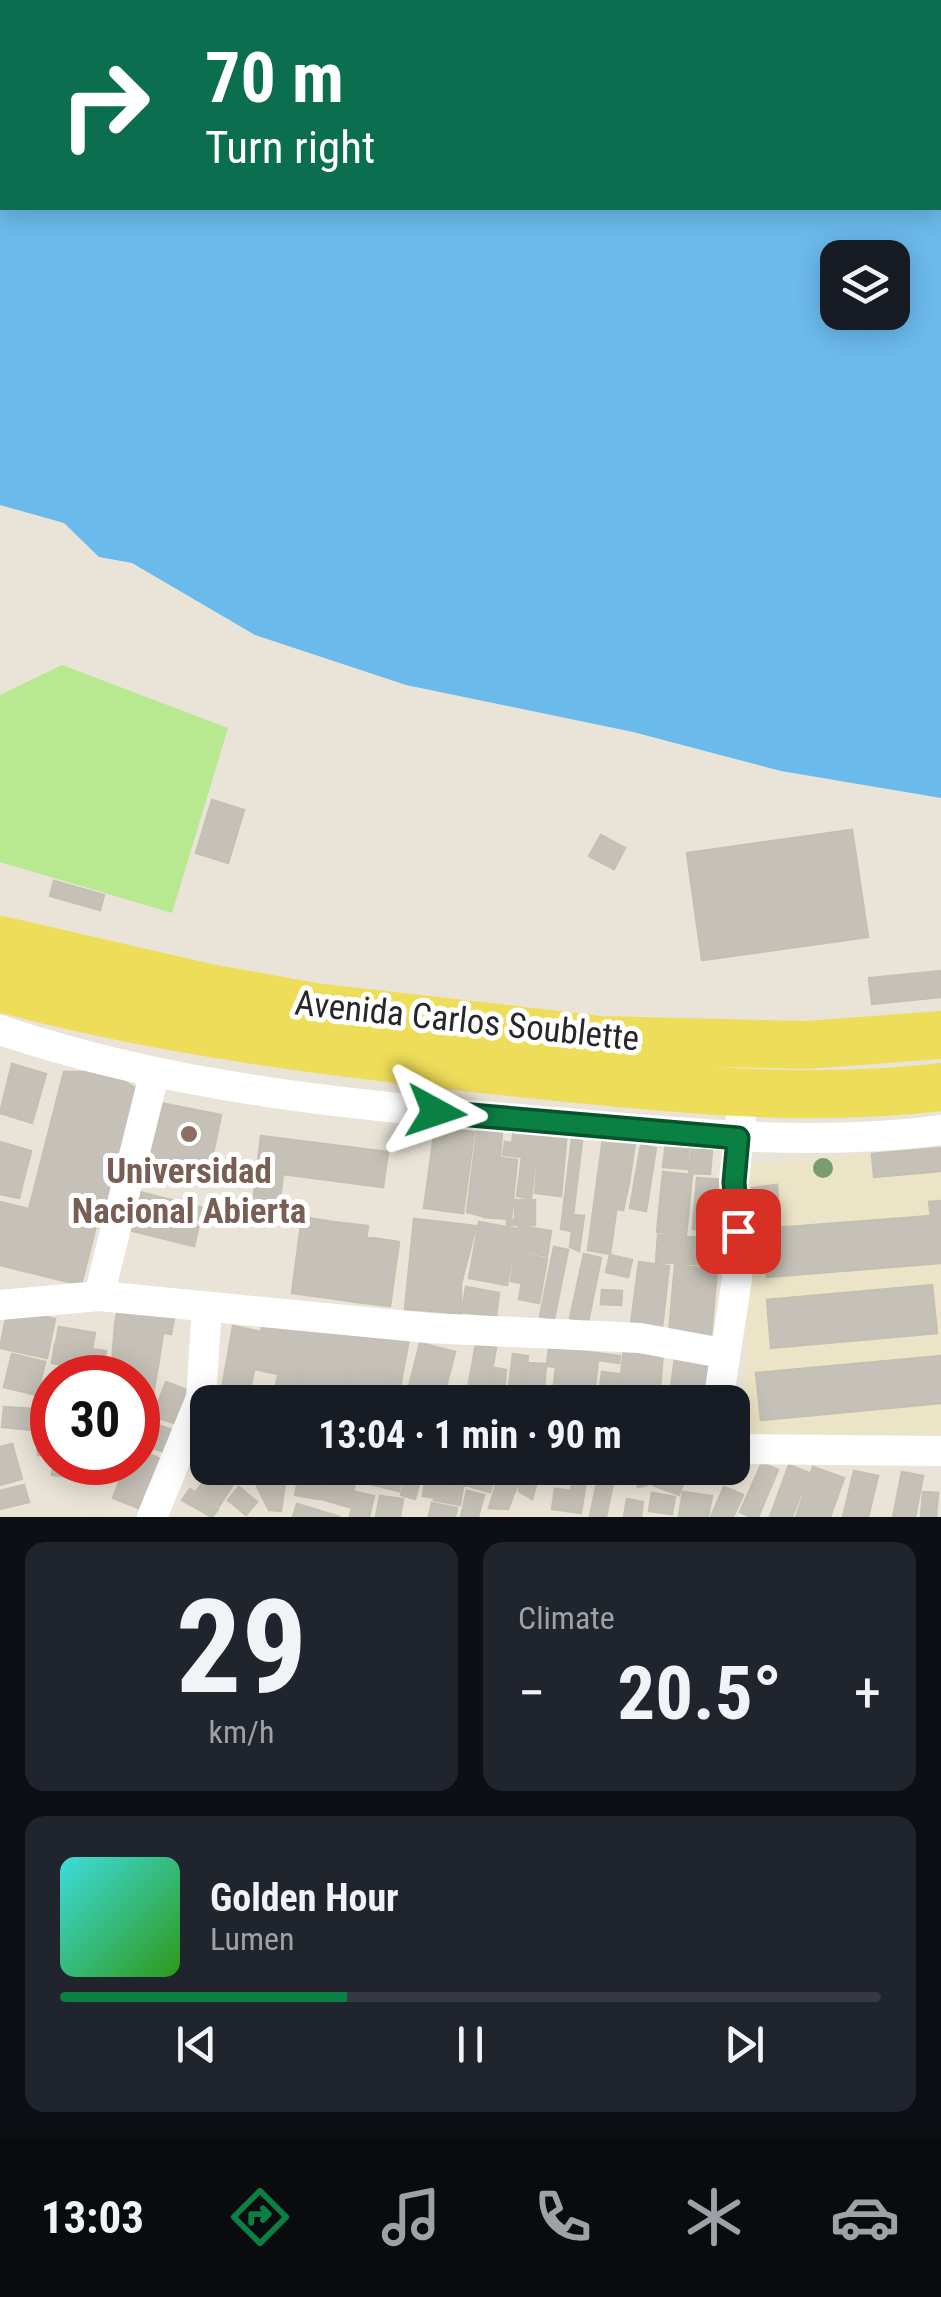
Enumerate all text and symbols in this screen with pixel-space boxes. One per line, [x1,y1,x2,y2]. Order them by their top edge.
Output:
text: 70 m [205,37,344,119]
icon: right [40,40,170,170]
text: Turn right [205,121,375,174]
map controls [820,240,910,330]
button: layers [820,240,910,330]
street label: Avenida Carlos Soublette [293,983,641,1059]
position arrow [384,1060,488,1164]
marker: Universidad Nacional Abierta [178,1123,200,1145]
place label: Universidad Nacional Abierta [72,1151,306,1232]
pin [696,1189,781,1274]
icon: arrive [711,1204,766,1259]
speed limit sign: 30 [30,1355,160,1485]
text: 13:04 · 1 min · 90 m [318,1413,622,1457]
text: 29 [176,1571,307,1724]
text: Climate [518,1599,615,1637]
text: 20.5° [617,1649,782,1737]
text: − [518,1661,546,1725]
text: + [854,1661,881,1725]
text: km/h [209,1713,274,1751]
text: Golden Hour [210,1876,399,1920]
text: Lumen [210,1920,295,1958]
icon: previous [169,2017,224,2072]
icon: pause [443,2017,498,2072]
icon: next [717,2017,772,2072]
icon: directions [225,2182,295,2252]
icon: music [376,2182,446,2252]
icon: phone [528,2182,598,2252]
icon: climate [679,2182,749,2252]
icon: car [830,2182,900,2252]
text: 13:03 [41,2191,144,2244]

